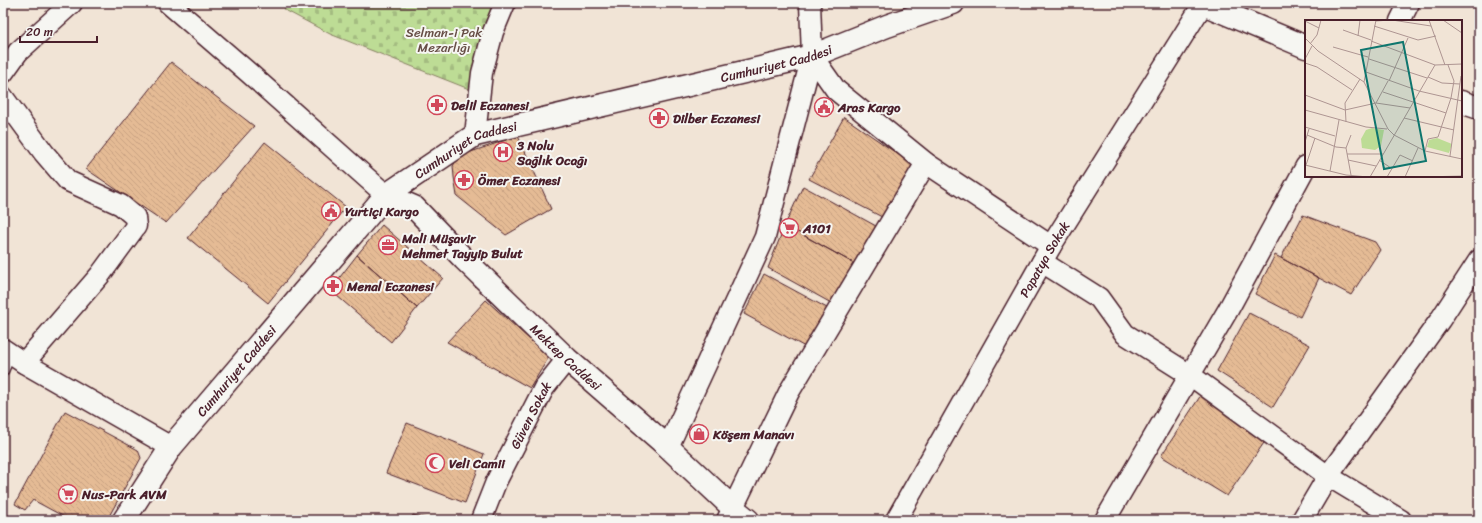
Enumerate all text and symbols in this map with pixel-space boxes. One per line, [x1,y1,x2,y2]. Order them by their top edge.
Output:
scale bar [20,18,97,44]
inset map [1305,20,1462,177]
text: 20 m [26,21,53,43]
park label: Selman-i Pak Mezarlığı [406,21,482,59]
street label: Cumhuriyet Caddesi [718,37,836,89]
pharmacy icon: Delil Eczanesi [426,94,448,116]
place label: Delil Eczanesi [451,94,530,117]
public building icon: Aras Kargo [813,96,835,118]
place label: Aras Kargo [837,96,901,119]
pharmacy icon: Dilber Eczanesi [648,107,670,129]
place label: Dilber Eczanesi [673,107,762,130]
street label: Cumhuriyet Caddesi [409,114,520,185]
place label: 3 Nolu Sağlık Ocağı [516,134,588,172]
hospital icon: 3 Nolu Sağlık Ocağı [492,141,514,163]
pharmacy icon: Ömer Eczanesi [453,169,475,191]
place label: Ömer Eczanesi [477,169,562,192]
public building icon: Yurtiçi Kargo [320,200,342,222]
place label: Yurtiçi Kargo [345,200,419,223]
street label: Papatya Sokak [1013,216,1076,302]
supermarket icon: A101 [778,217,800,239]
place label: A101 [802,217,831,240]
place label: Mali Müşavir Mehmet Tayyip Bulut [401,227,523,265]
office icon: Mali Müşavir Mehmet Tayyip Bulut [377,234,399,256]
pharmacy icon: Menal Eczanesi [322,275,344,297]
place label: Menal Eczanesi [346,275,435,298]
street label: Mektep Caddesi [525,318,607,396]
street label: Cumhuriyet Caddesi [190,319,282,422]
street label: Güven Sokak [503,376,557,453]
shop icon: Köşem Manavı [688,423,710,445]
place label: Köşem Manavı [712,423,795,446]
mosque icon: Veli Camii [424,452,446,474]
place label: Veli Camii [449,452,506,475]
supermarket icon: Nus-Park AVM [57,483,79,505]
place label: Nus-Park AVM [81,483,167,506]

